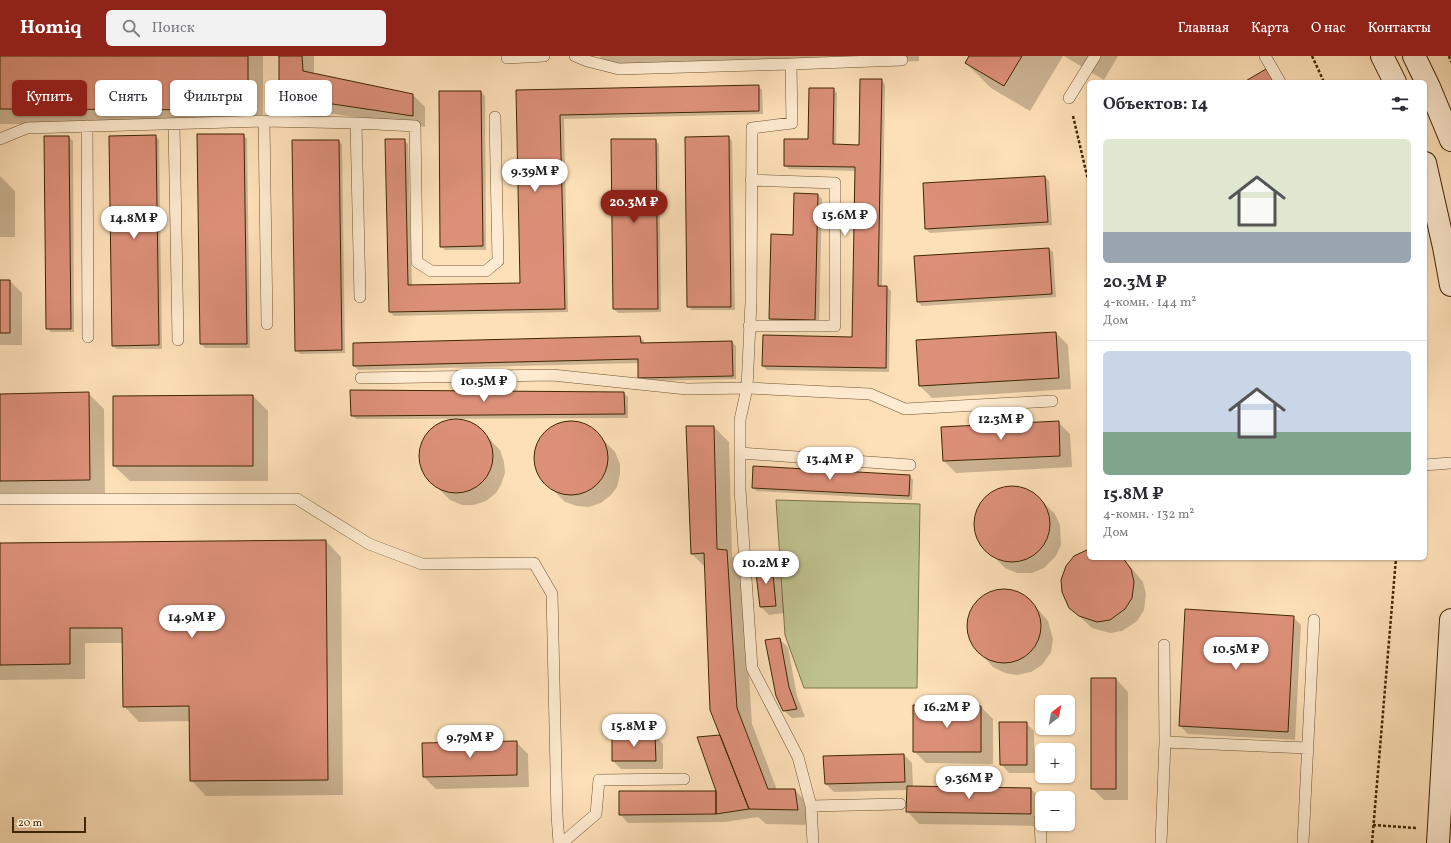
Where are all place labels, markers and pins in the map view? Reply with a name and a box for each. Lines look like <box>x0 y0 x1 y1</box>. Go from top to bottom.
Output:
pin: 9.39M ₽ <box>498 159 572 193</box>
pin: 20.3M ₽ <box>597 190 671 224</box>
pin: 15.6M ₽ <box>808 203 882 237</box>
pin: 14.8M ₽ <box>97 206 171 240</box>
pin: 10.5M ₽ <box>447 369 521 403</box>
pin: 12.3M ₽ <box>964 407 1038 441</box>
pin: 13.4M ₽ <box>793 447 867 481</box>
pin: 10.2M ₽ <box>729 551 803 585</box>
pin: 14.9M ₽ <box>155 605 229 639</box>
pin: 10.5M ₽ <box>1199 637 1273 671</box>
pin: 16.2M ₽ <box>910 695 984 729</box>
pin: 15.8M ₽ <box>597 714 671 748</box>
pin: 9.79M ₽ <box>433 725 507 759</box>
pin: 9.36M ₽ <box>932 766 1006 800</box>

